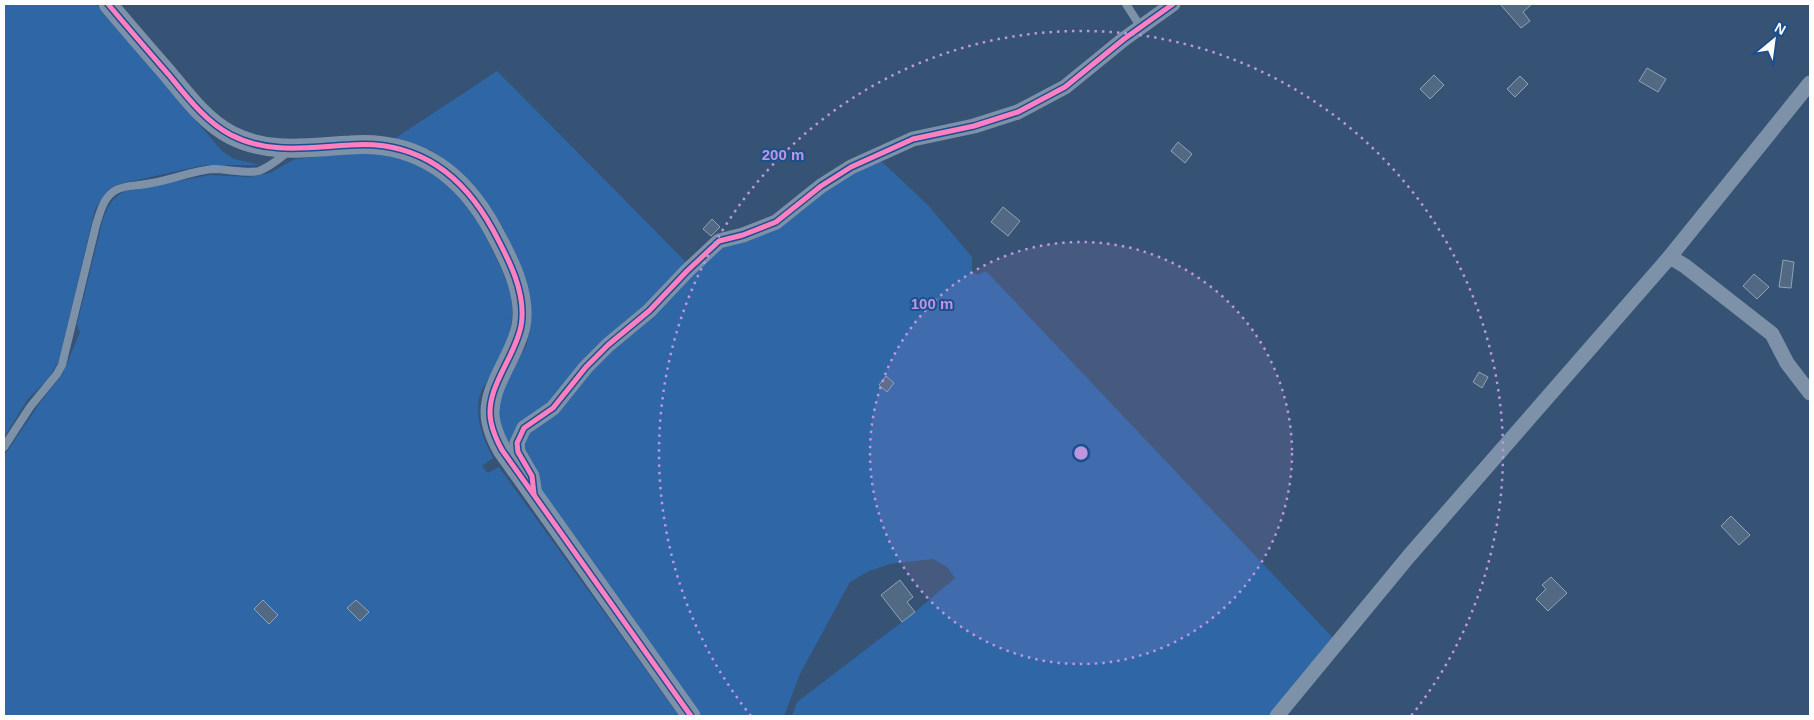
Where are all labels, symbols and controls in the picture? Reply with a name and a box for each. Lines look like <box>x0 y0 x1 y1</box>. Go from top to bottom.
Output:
north arrow <box>1749 15 1799 65</box>
text: N <box>1772 19 1789 38</box>
text: 200 m <box>762 146 804 163</box>
text: 100 m <box>911 295 953 312</box>
centre of rings <box>1072 444 1090 462</box>

